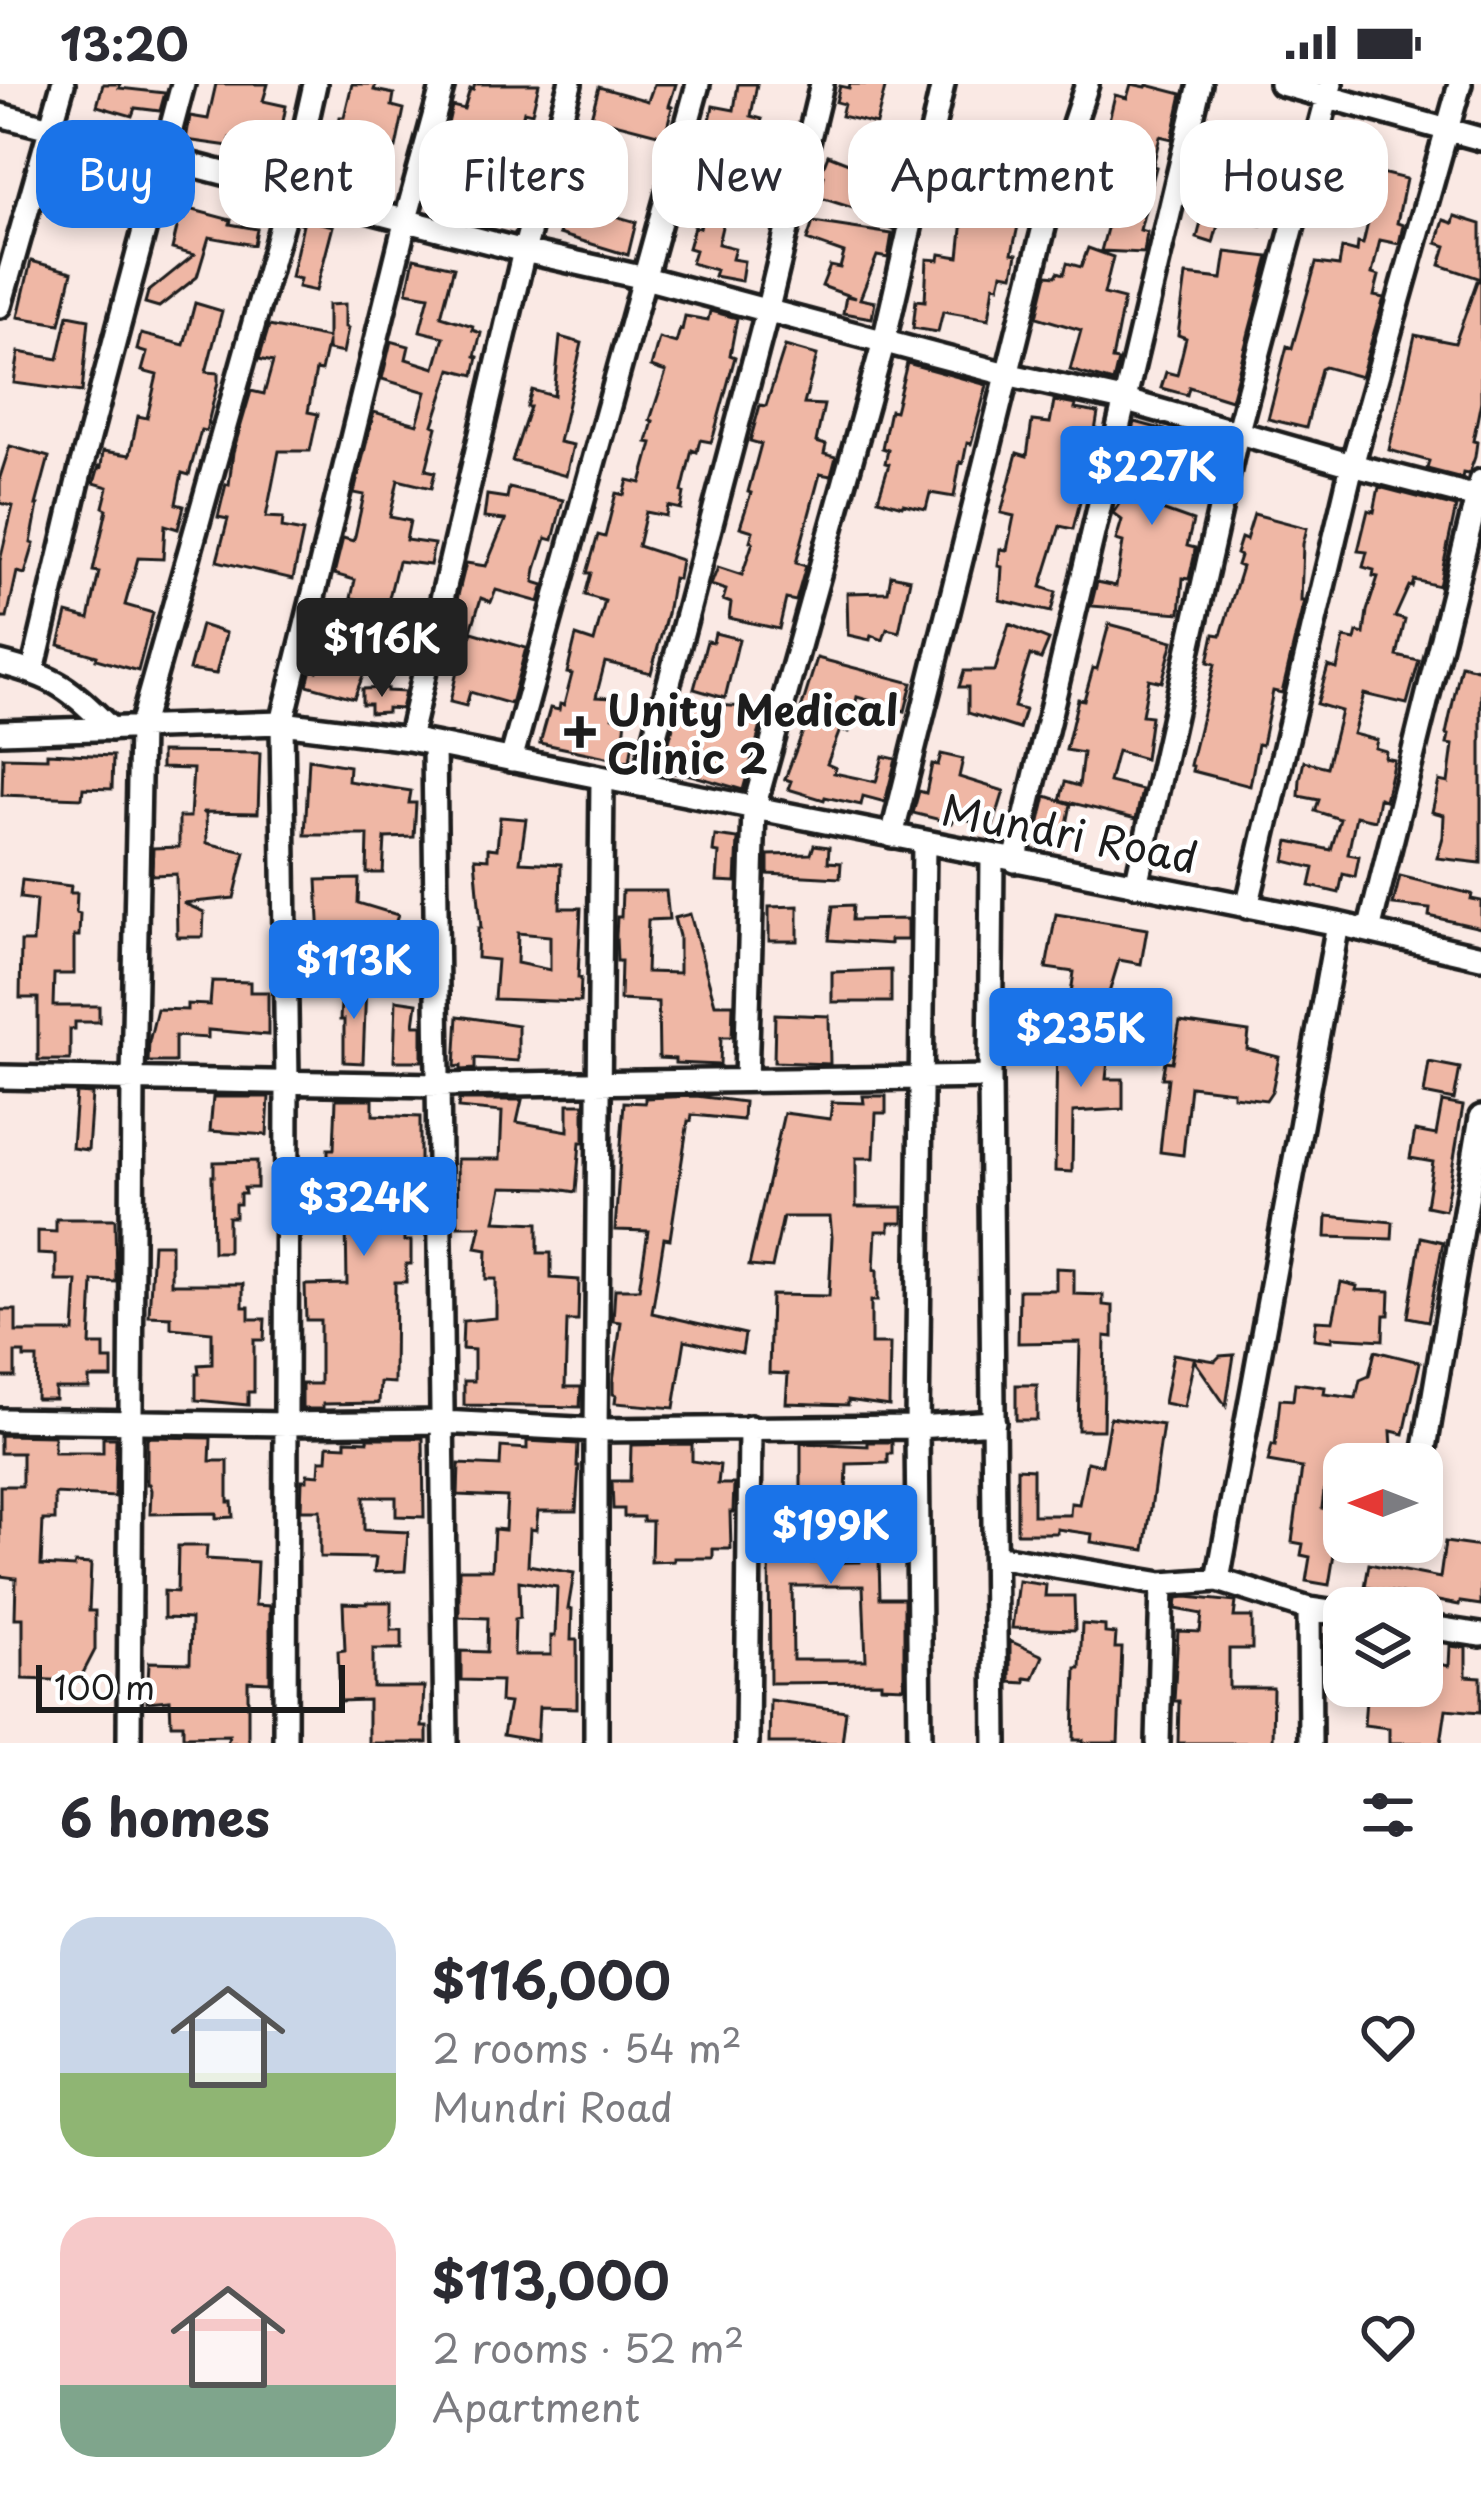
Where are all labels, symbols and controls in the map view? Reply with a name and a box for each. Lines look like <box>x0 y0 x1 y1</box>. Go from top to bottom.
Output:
text: 13:20 <box>60 8 189 76</box>
chip: Buy <box>36 120 195 228</box>
chip: Rent <box>219 120 395 228</box>
chip: Filters <box>419 120 628 228</box>
chip: New <box>652 120 824 228</box>
chip: Apartment <box>848 120 1156 228</box>
chip: House <box>1180 120 1388 228</box>
pin: $227K <box>1068 426 1236 528</box>
text: $227K <box>1087 435 1217 494</box>
pin: $116K <box>298 598 466 700</box>
text: $116K <box>324 607 440 666</box>
place label: Unity Medical Clinic 2 <box>607 677 898 788</box>
marker: Unity Medical Clinic 2 <box>564 716 596 748</box>
street label: Mundri Road <box>937 776 1203 888</box>
pin: $113K <box>270 920 438 1022</box>
text: $113K <box>296 929 412 988</box>
pin: $235K <box>997 988 1165 1090</box>
text: $235K <box>1016 997 1146 1056</box>
pin: $324K <box>280 1157 448 1259</box>
text: $324K <box>298 1166 430 1225</box>
north arrow <box>1323 1443 1443 1563</box>
map controls <box>1323 1443 1443 1707</box>
pin: $199K <box>747 1485 915 1587</box>
text: $199K <box>772 1494 890 1553</box>
button: layers <box>1323 1587 1443 1707</box>
scale bar <box>36 1659 345 1712</box>
text: 100 m <box>54 1661 155 1711</box>
text: 6 homes <box>60 1777 270 1854</box>
icon: filters <box>1355 1782 1421 1848</box>
text: $116,000 <box>432 1940 671 2017</box>
icon: home <box>156 1965 300 2109</box>
icon: heart <box>1355 2004 1421 2070</box>
text: 2 rooms · 54 m² <box>432 2017 742 2076</box>
text: Mundri Road <box>432 2076 673 2135</box>
text: $113,000 <box>432 2240 670 2317</box>
icon: home <box>156 2265 300 2409</box>
icon: heart <box>1355 2304 1421 2370</box>
text: 2 rooms · 52 m² <box>432 2317 744 2376</box>
text: Apartment <box>432 2376 640 2435</box>

